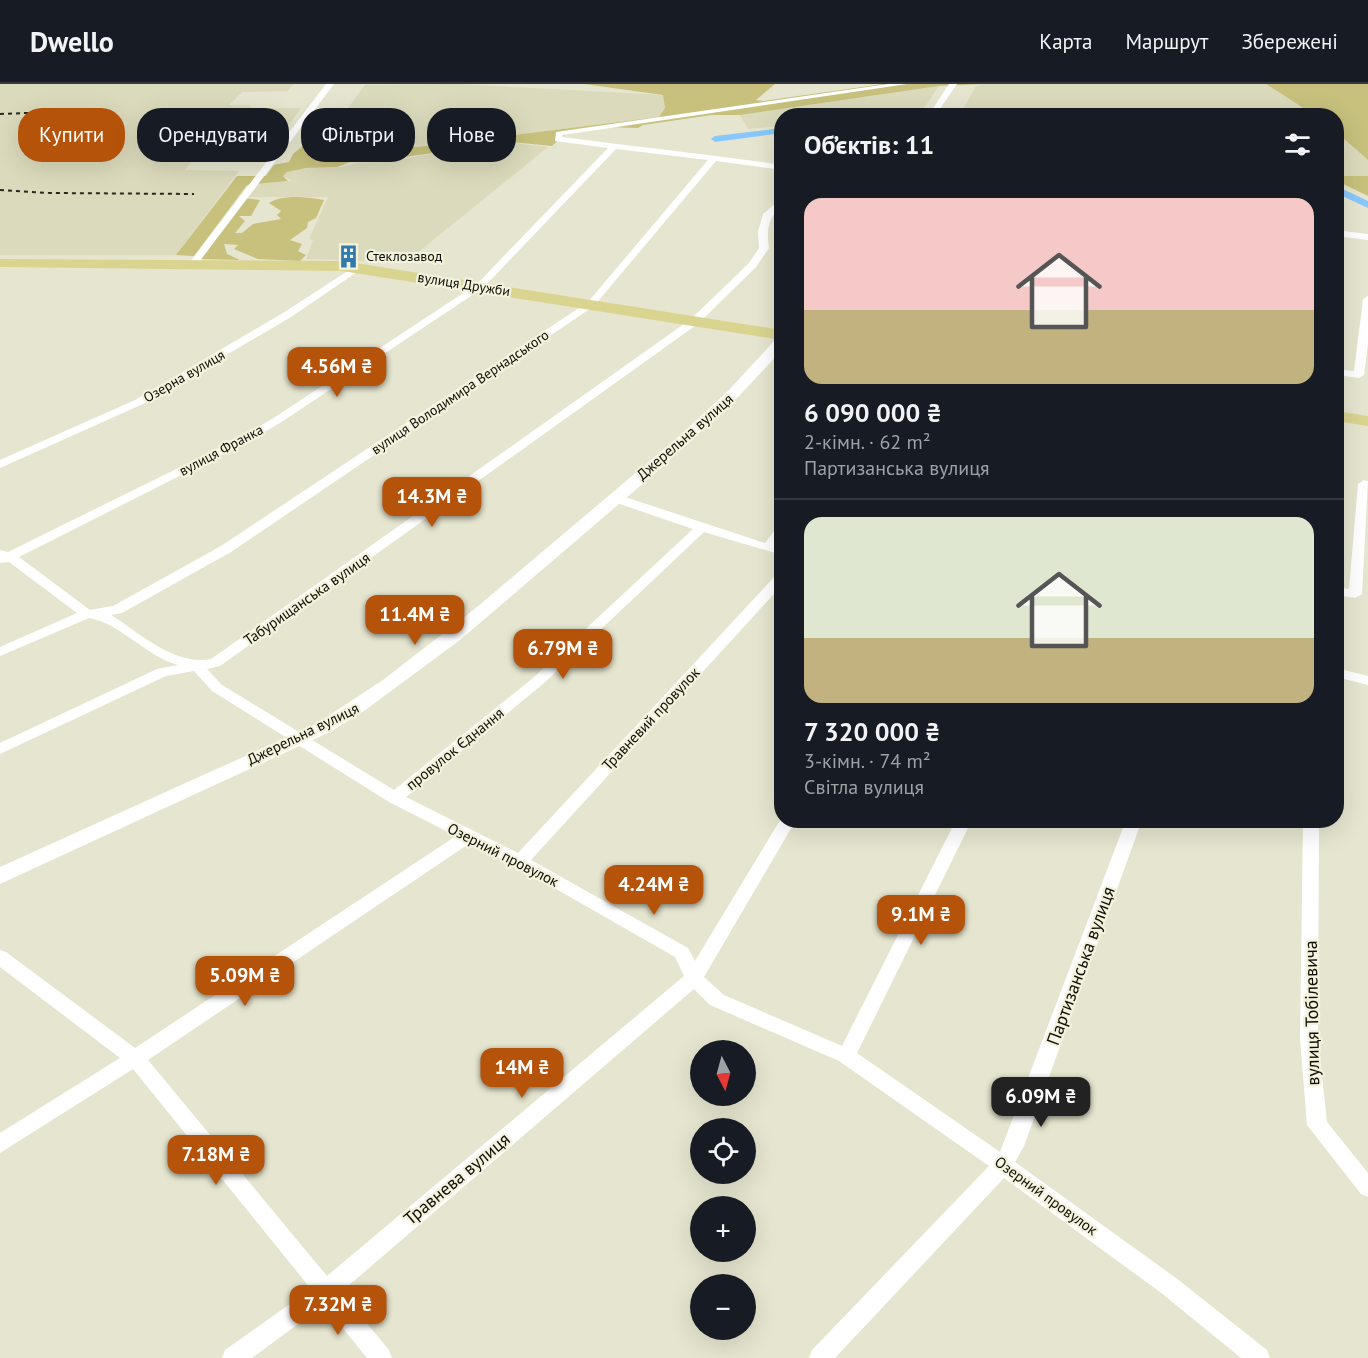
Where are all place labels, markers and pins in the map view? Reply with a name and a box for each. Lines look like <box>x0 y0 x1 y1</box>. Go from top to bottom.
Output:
building icon: Стеклозавод <box>335 243 361 269</box>
place label: Стеклозавод <box>366 247 443 265</box>
pin: 4.56M ₴ <box>282 347 392 398</box>
pin: 14.3M ₴ <box>377 477 487 528</box>
pin: 11.4M ₴ <box>360 595 470 646</box>
pin: 6.79M ₴ <box>508 629 618 680</box>
pin: 4.24M ₴ <box>599 865 709 916</box>
pin: 9.1M ₴ <box>872 895 970 946</box>
pin: 5.09M ₴ <box>190 956 300 1007</box>
pin: 14M ₴ <box>480 1048 564 1099</box>
pin: 6.09M ₴ <box>986 1077 1096 1128</box>
pin: 7.18M ₴ <box>161 1135 271 1186</box>
pin: 7.32M ₴ <box>283 1285 393 1336</box>

